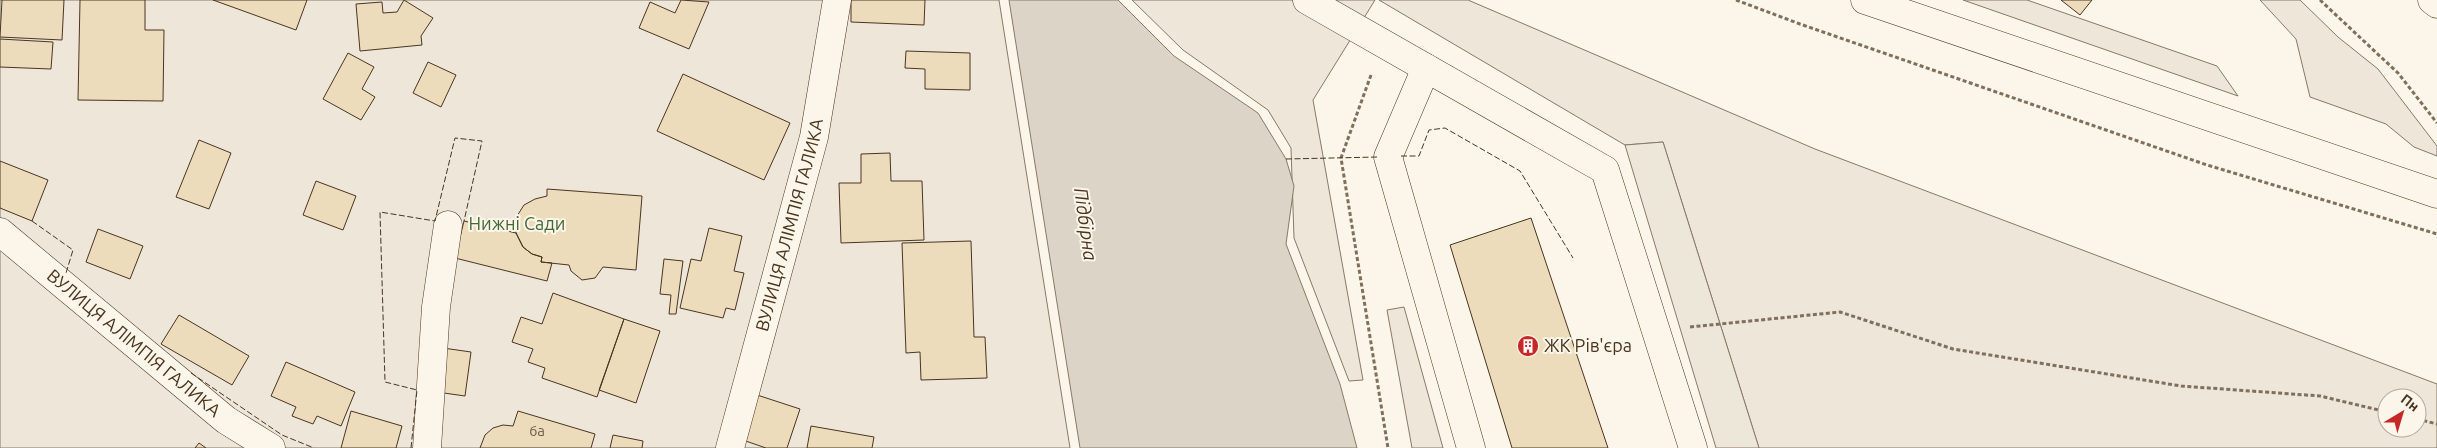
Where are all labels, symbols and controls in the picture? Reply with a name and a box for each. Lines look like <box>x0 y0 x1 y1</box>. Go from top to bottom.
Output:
street label: ВУЛИЦЯ АЛІМПІЯ ГАЛИКА <box>751 116 826 333</box>
water label: Підбірна <box>1070 186 1102 262</box>
park label: Нижні Сади <box>468 213 566 233</box>
street label: ВУЛИЦЯ АЛІМПІЯ ГАЛИКА <box>44 265 225 421</box>
building icon: ЖК Рів'єра <box>1516 334 1540 358</box>
place label: ЖК Рів'єра <box>1544 335 1632 355</box>
north arrow <box>2377 388 2427 438</box>
text: Пн <box>2398 391 2422 415</box>
house number: 6а <box>529 422 545 439</box>

